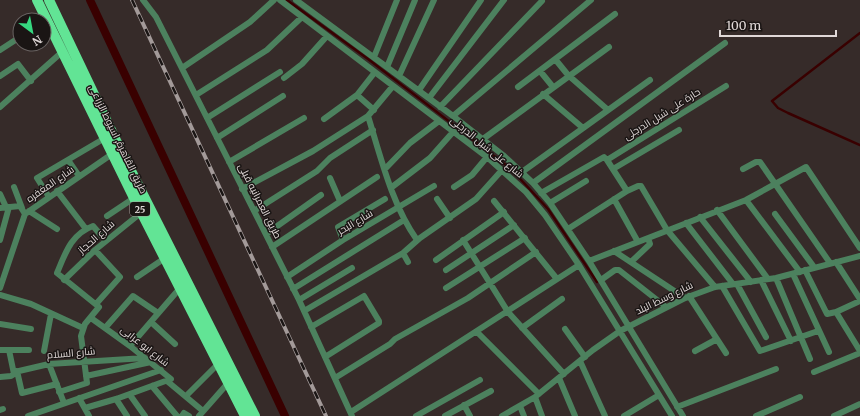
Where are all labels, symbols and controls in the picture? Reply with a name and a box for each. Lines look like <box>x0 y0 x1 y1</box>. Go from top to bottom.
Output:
north arrow <box>12 12 52 52</box>
scale bar <box>720 12 836 38</box>
text: 100 m <box>726 18 761 33</box>
text: N <box>30 32 45 49</box>
street label: طريق القاهرة, اسيوط الزراعى <box>86 82 150 196</box>
street label: حارة على شبل الدرجلى <box>621 85 703 143</box>
street label: شارع على شبل الدرجلى <box>448 113 526 181</box>
street label: طريق العمرانيه قبلى <box>235 161 285 241</box>
street label: شارع المغفره <box>24 163 76 205</box>
road number: 25 <box>130 202 150 216</box>
street label: شارع البحر <box>334 206 375 238</box>
street label: شارع الحجاز <box>74 217 117 257</box>
street label: شارع وسط البلد <box>633 278 695 318</box>
street label: شارع ابو عرابى <box>118 323 172 369</box>
street label: شارع السلام <box>46 344 96 363</box>

